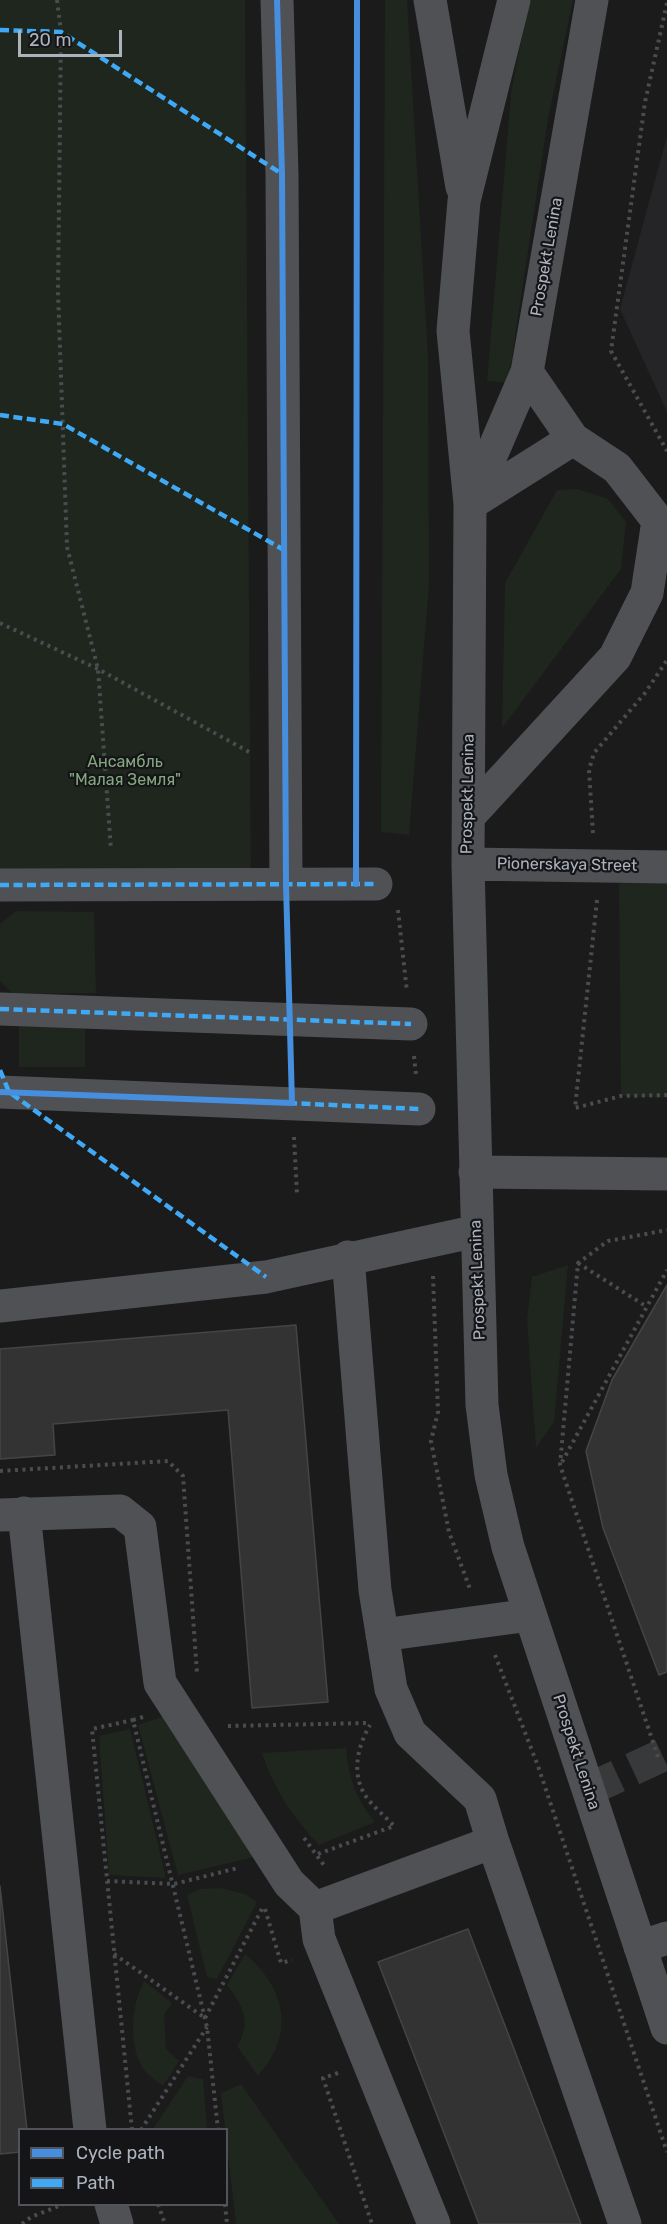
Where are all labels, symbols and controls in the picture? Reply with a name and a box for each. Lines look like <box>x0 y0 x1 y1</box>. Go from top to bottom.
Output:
scale bar <box>21 18 124 56</box>
text: 20 m <box>29 29 71 51</box>
street label: Prospekt Lenina <box>527 196 567 318</box>
street label: Prospekt Lenina <box>457 734 479 854</box>
park label: Ансамбль "Малая Земля" <box>69 752 181 790</box>
street label: Pionerskaya Street <box>497 854 637 876</box>
street label: Prospekt Lenina <box>466 1220 490 1340</box>
street label: Prospekt Lenina <box>548 1692 604 1812</box>
legend <box>18 2128 228 2206</box>
text: Cycle path <box>76 2142 165 2164</box>
text: Path <box>76 2172 115 2194</box>

